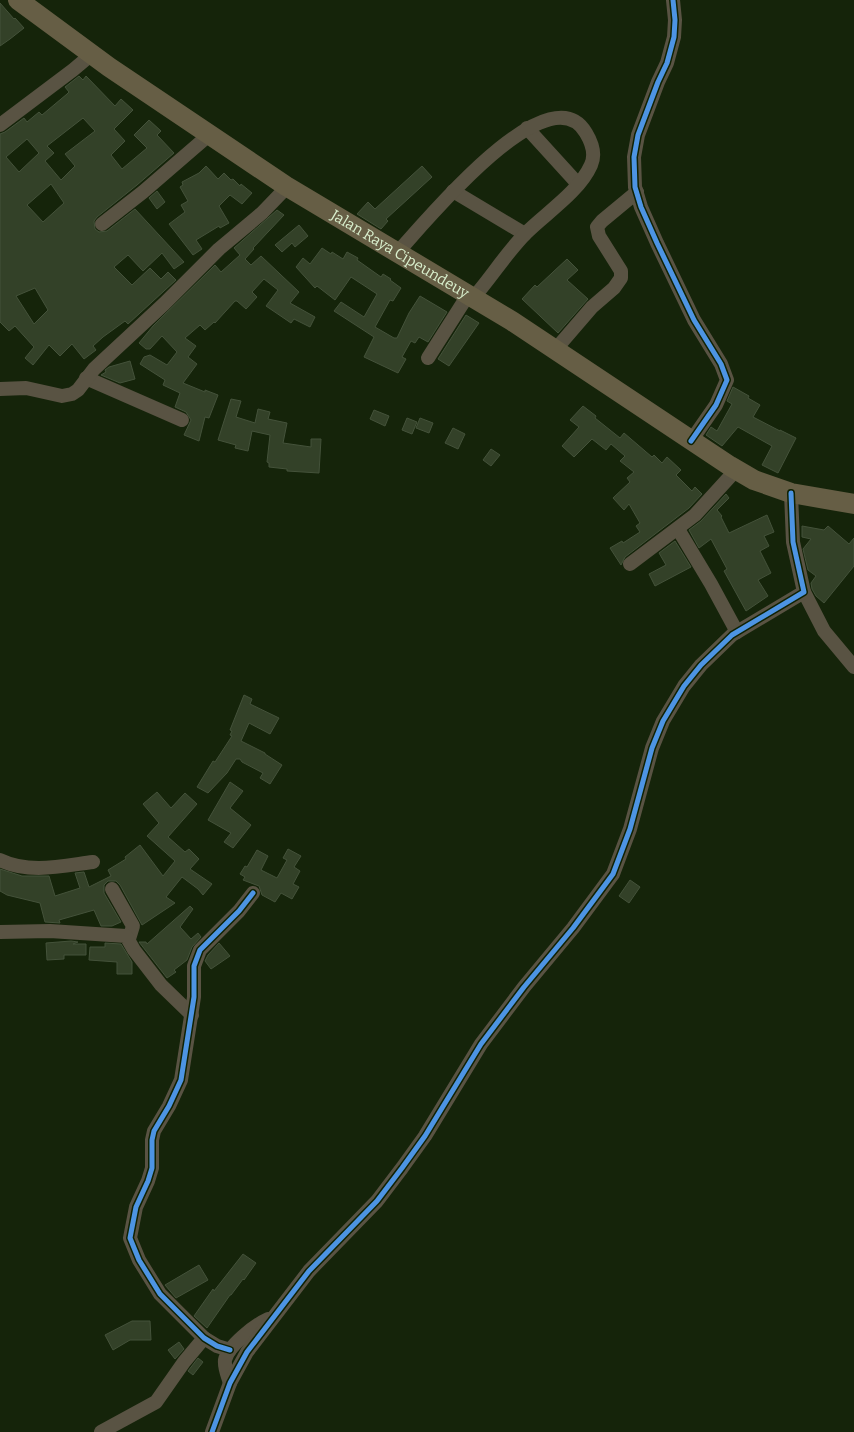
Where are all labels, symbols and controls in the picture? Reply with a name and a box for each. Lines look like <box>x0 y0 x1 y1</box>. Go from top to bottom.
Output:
street label: Jalan Raya Cipeundeuy <box>327 205 472 302</box>

